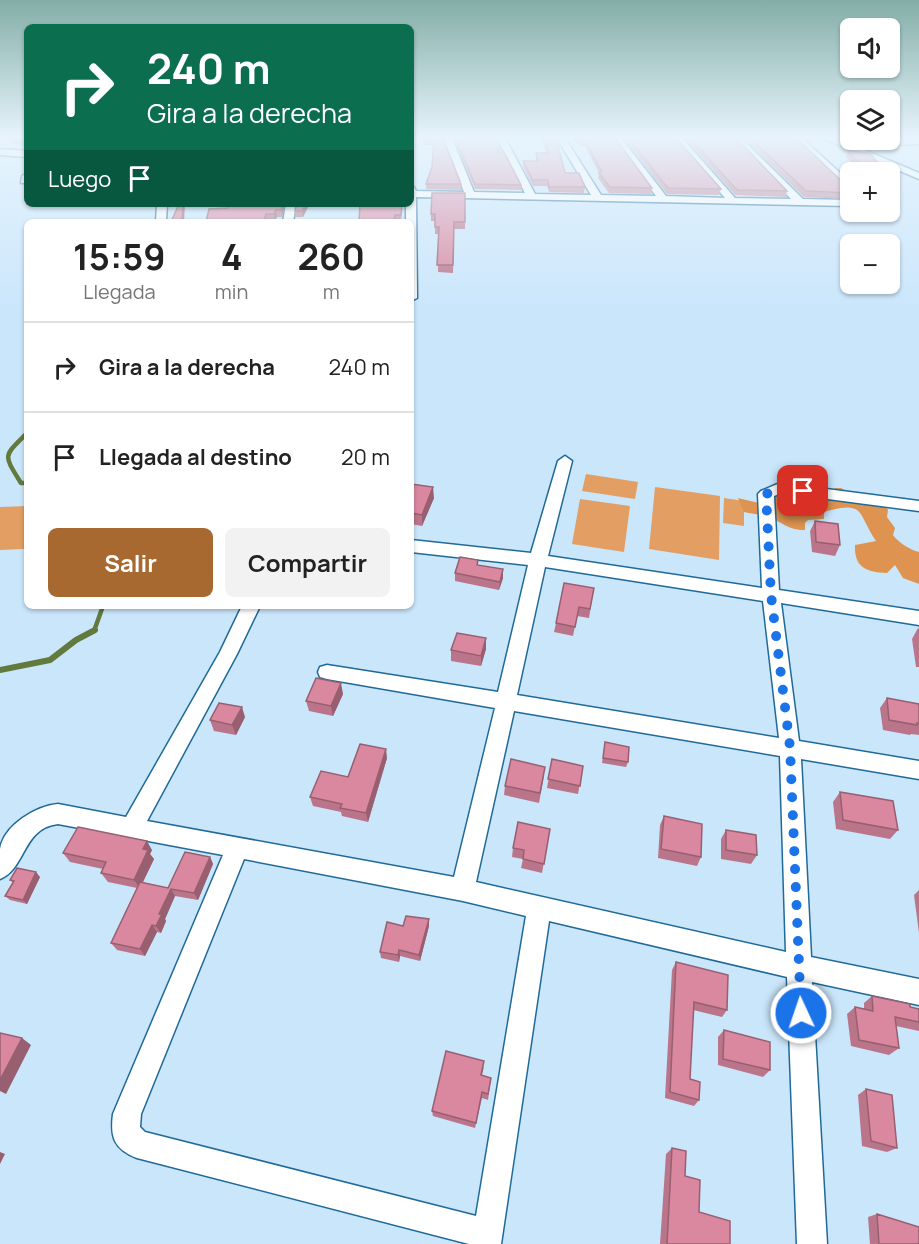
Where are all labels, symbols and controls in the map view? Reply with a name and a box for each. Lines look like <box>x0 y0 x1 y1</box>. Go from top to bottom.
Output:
map controls <box>840 18 900 294</box>
button: sound <box>840 18 900 78</box>
text: 240 m <box>147 39 271 97</box>
icon: right <box>48 48 126 126</box>
button: layers <box>840 90 900 150</box>
text: Gira a la derecha <box>147 94 352 131</box>
icon: arrive <box>123 162 156 195</box>
button: + <box>840 162 900 222</box>
text: Luego <box>48 164 111 194</box>
text: 15:59 <box>73 232 166 281</box>
text: 4 <box>221 232 243 281</box>
text: 260 <box>297 232 365 281</box>
button: − <box>840 234 900 294</box>
text: Llegada <box>83 278 156 305</box>
text: min <box>215 278 248 305</box>
text: m <box>323 278 340 305</box>
icon: right <box>48 351 81 384</box>
text: Gira a la derecha <box>99 352 275 382</box>
text: 240 m <box>328 352 390 382</box>
icon: arrive <box>48 441 81 474</box>
text: Llegada al destino <box>99 442 292 472</box>
text: 20 m <box>341 442 390 472</box>
pin <box>777 465 828 516</box>
icon: arrive <box>786 474 819 507</box>
button: Salir <box>48 528 213 597</box>
button: Compartir <box>225 528 390 597</box>
position arrow <box>769 981 833 1045</box>

